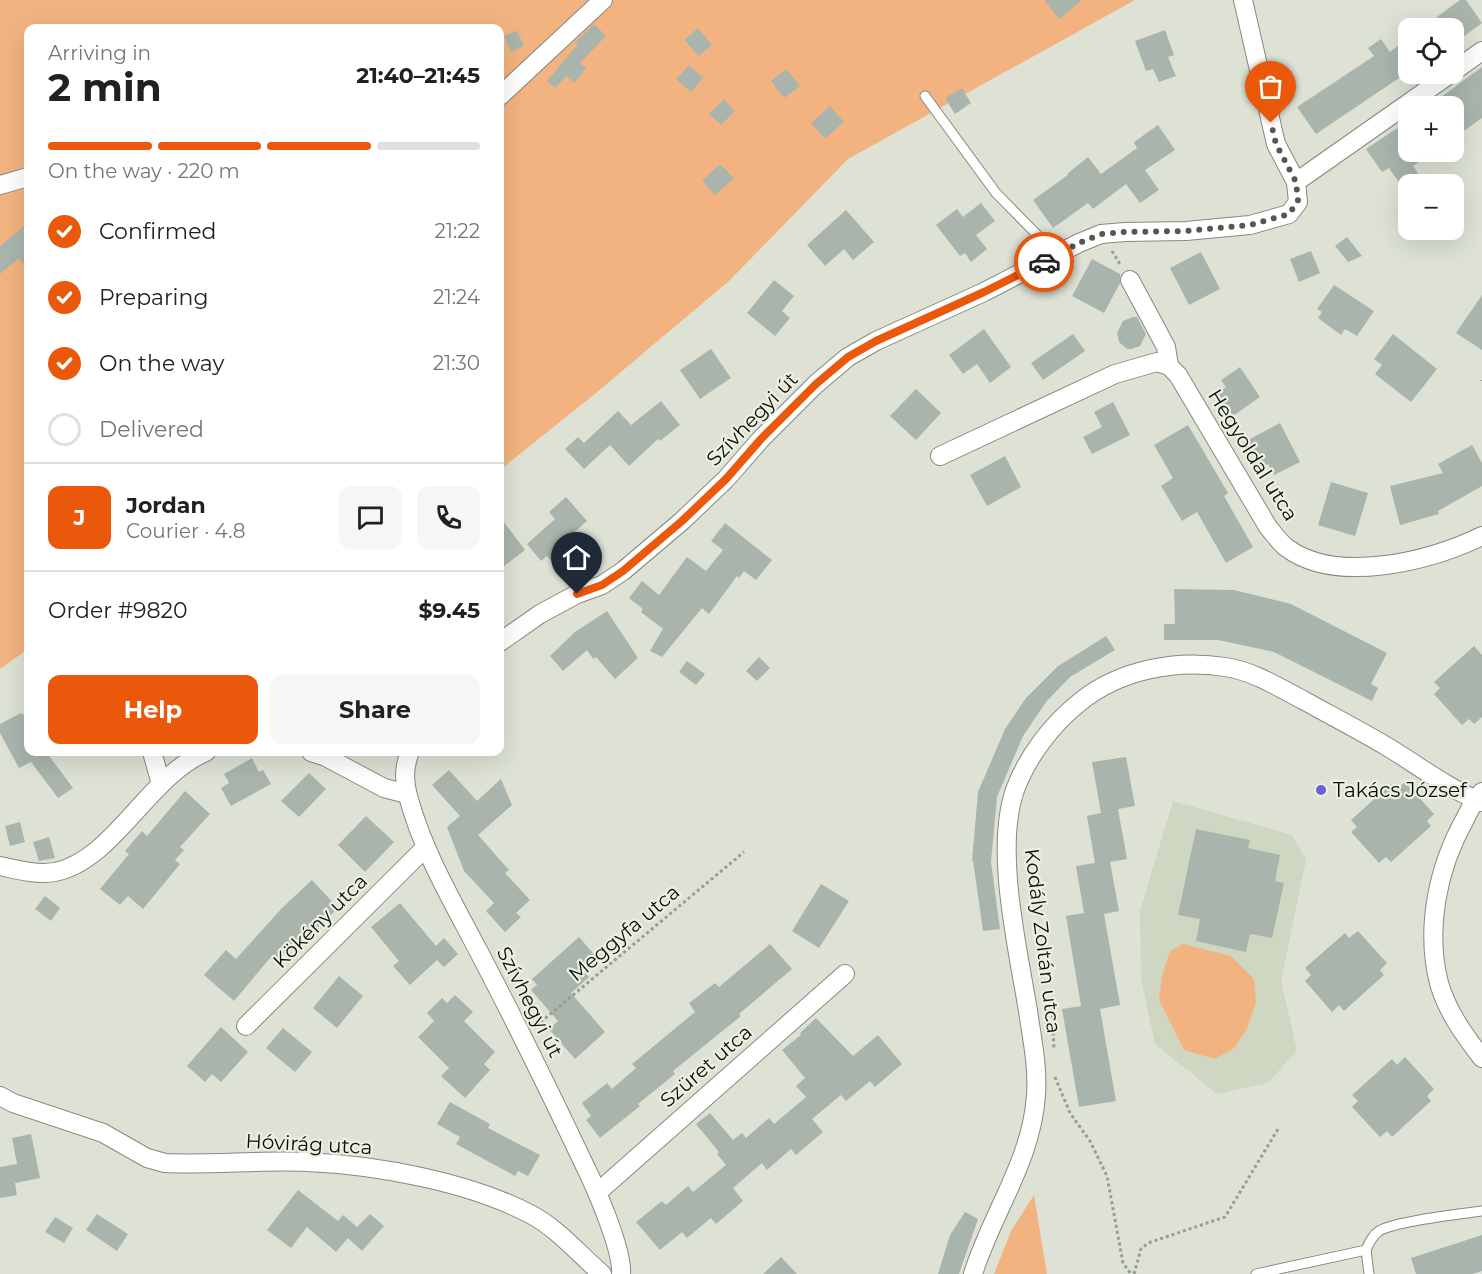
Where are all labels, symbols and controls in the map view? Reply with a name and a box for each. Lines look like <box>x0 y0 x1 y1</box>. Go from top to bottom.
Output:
map controls <box>1398 18 1464 240</box>
button: locate <box>1398 18 1464 84</box>
text: Arriving in <box>48 41 151 65</box>
pin <box>1245 61 1296 123</box>
text: 21:40–21:45 <box>356 62 480 89</box>
text: 2 min <box>48 63 162 111</box>
icon: bag <box>1254 70 1287 103</box>
button: + <box>1398 96 1464 162</box>
text: On the way · 220 m <box>48 159 240 183</box>
button: − <box>1398 174 1464 240</box>
icon: check <box>48 215 81 248</box>
text: Confirmed <box>99 218 216 245</box>
text: 21:22 <box>434 219 480 243</box>
courier <box>1014 232 1074 292</box>
icon: car <box>1028 246 1061 279</box>
icon: check <box>48 281 81 314</box>
text: Preparing <box>99 284 208 311</box>
text: 21:24 <box>433 285 480 309</box>
icon: check <box>48 347 81 380</box>
text: On the way <box>99 350 224 377</box>
text: 21:30 <box>433 351 480 375</box>
street label: Szívhegyi út <box>701 367 803 471</box>
street label: Hegyoldal utca <box>1203 385 1303 525</box>
text: Delivered <box>99 416 204 443</box>
button: chat <box>339 486 402 549</box>
button: phone <box>417 486 480 549</box>
text: Jordan <box>126 492 206 519</box>
text: J <box>74 504 85 531</box>
text: Courier · 4.8 <box>126 519 245 543</box>
pin <box>551 532 602 594</box>
icon: home <box>560 541 593 574</box>
text: Order #9820 <box>48 597 188 624</box>
text: $9.45 <box>418 597 480 624</box>
button: Help <box>48 675 258 744</box>
button: Share <box>270 675 480 744</box>
place label: Takács József <box>1333 778 1468 802</box>
marker: Takács József <box>1314 783 1328 797</box>
street label: Kodály Zoltán utca <box>1020 847 1066 1035</box>
street label: Kökény utca <box>268 869 372 973</box>
street label: Meggyfa utca <box>564 880 684 986</box>
street label: Szívhegyi út <box>492 943 568 1061</box>
street label: Szüret utca <box>655 1020 757 1112</box>
street label: Hóvirág utca <box>245 1129 373 1159</box>

